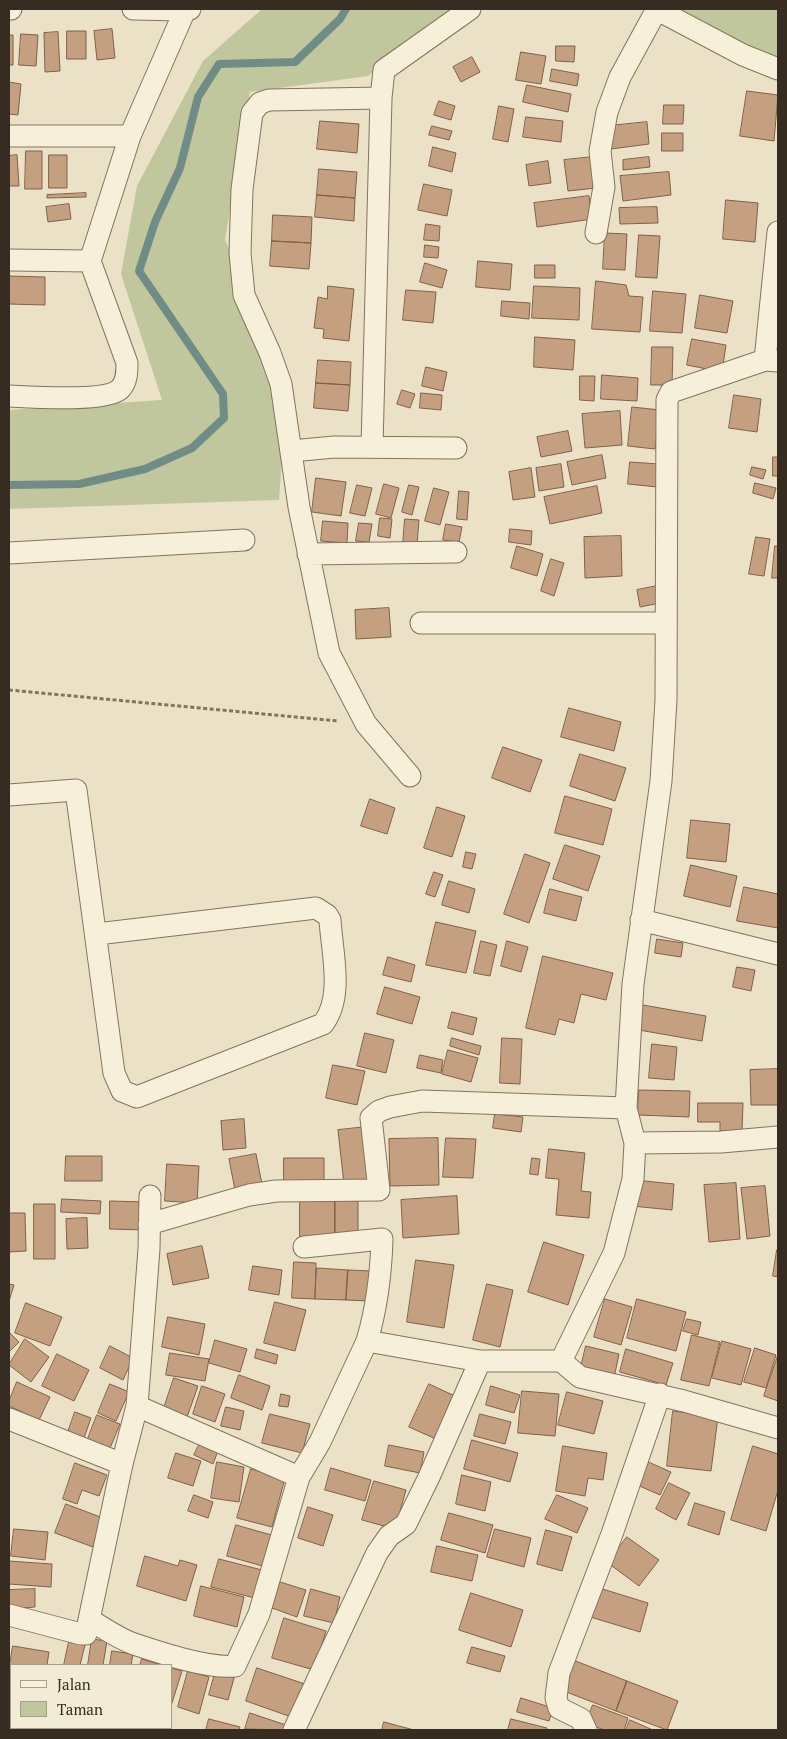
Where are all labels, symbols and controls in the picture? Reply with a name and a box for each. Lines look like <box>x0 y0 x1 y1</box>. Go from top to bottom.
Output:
legend <box>10 1664 172 1729</box>
text: Jalan <box>57 1674 91 1694</box>
text: Taman <box>57 1699 103 1719</box>

